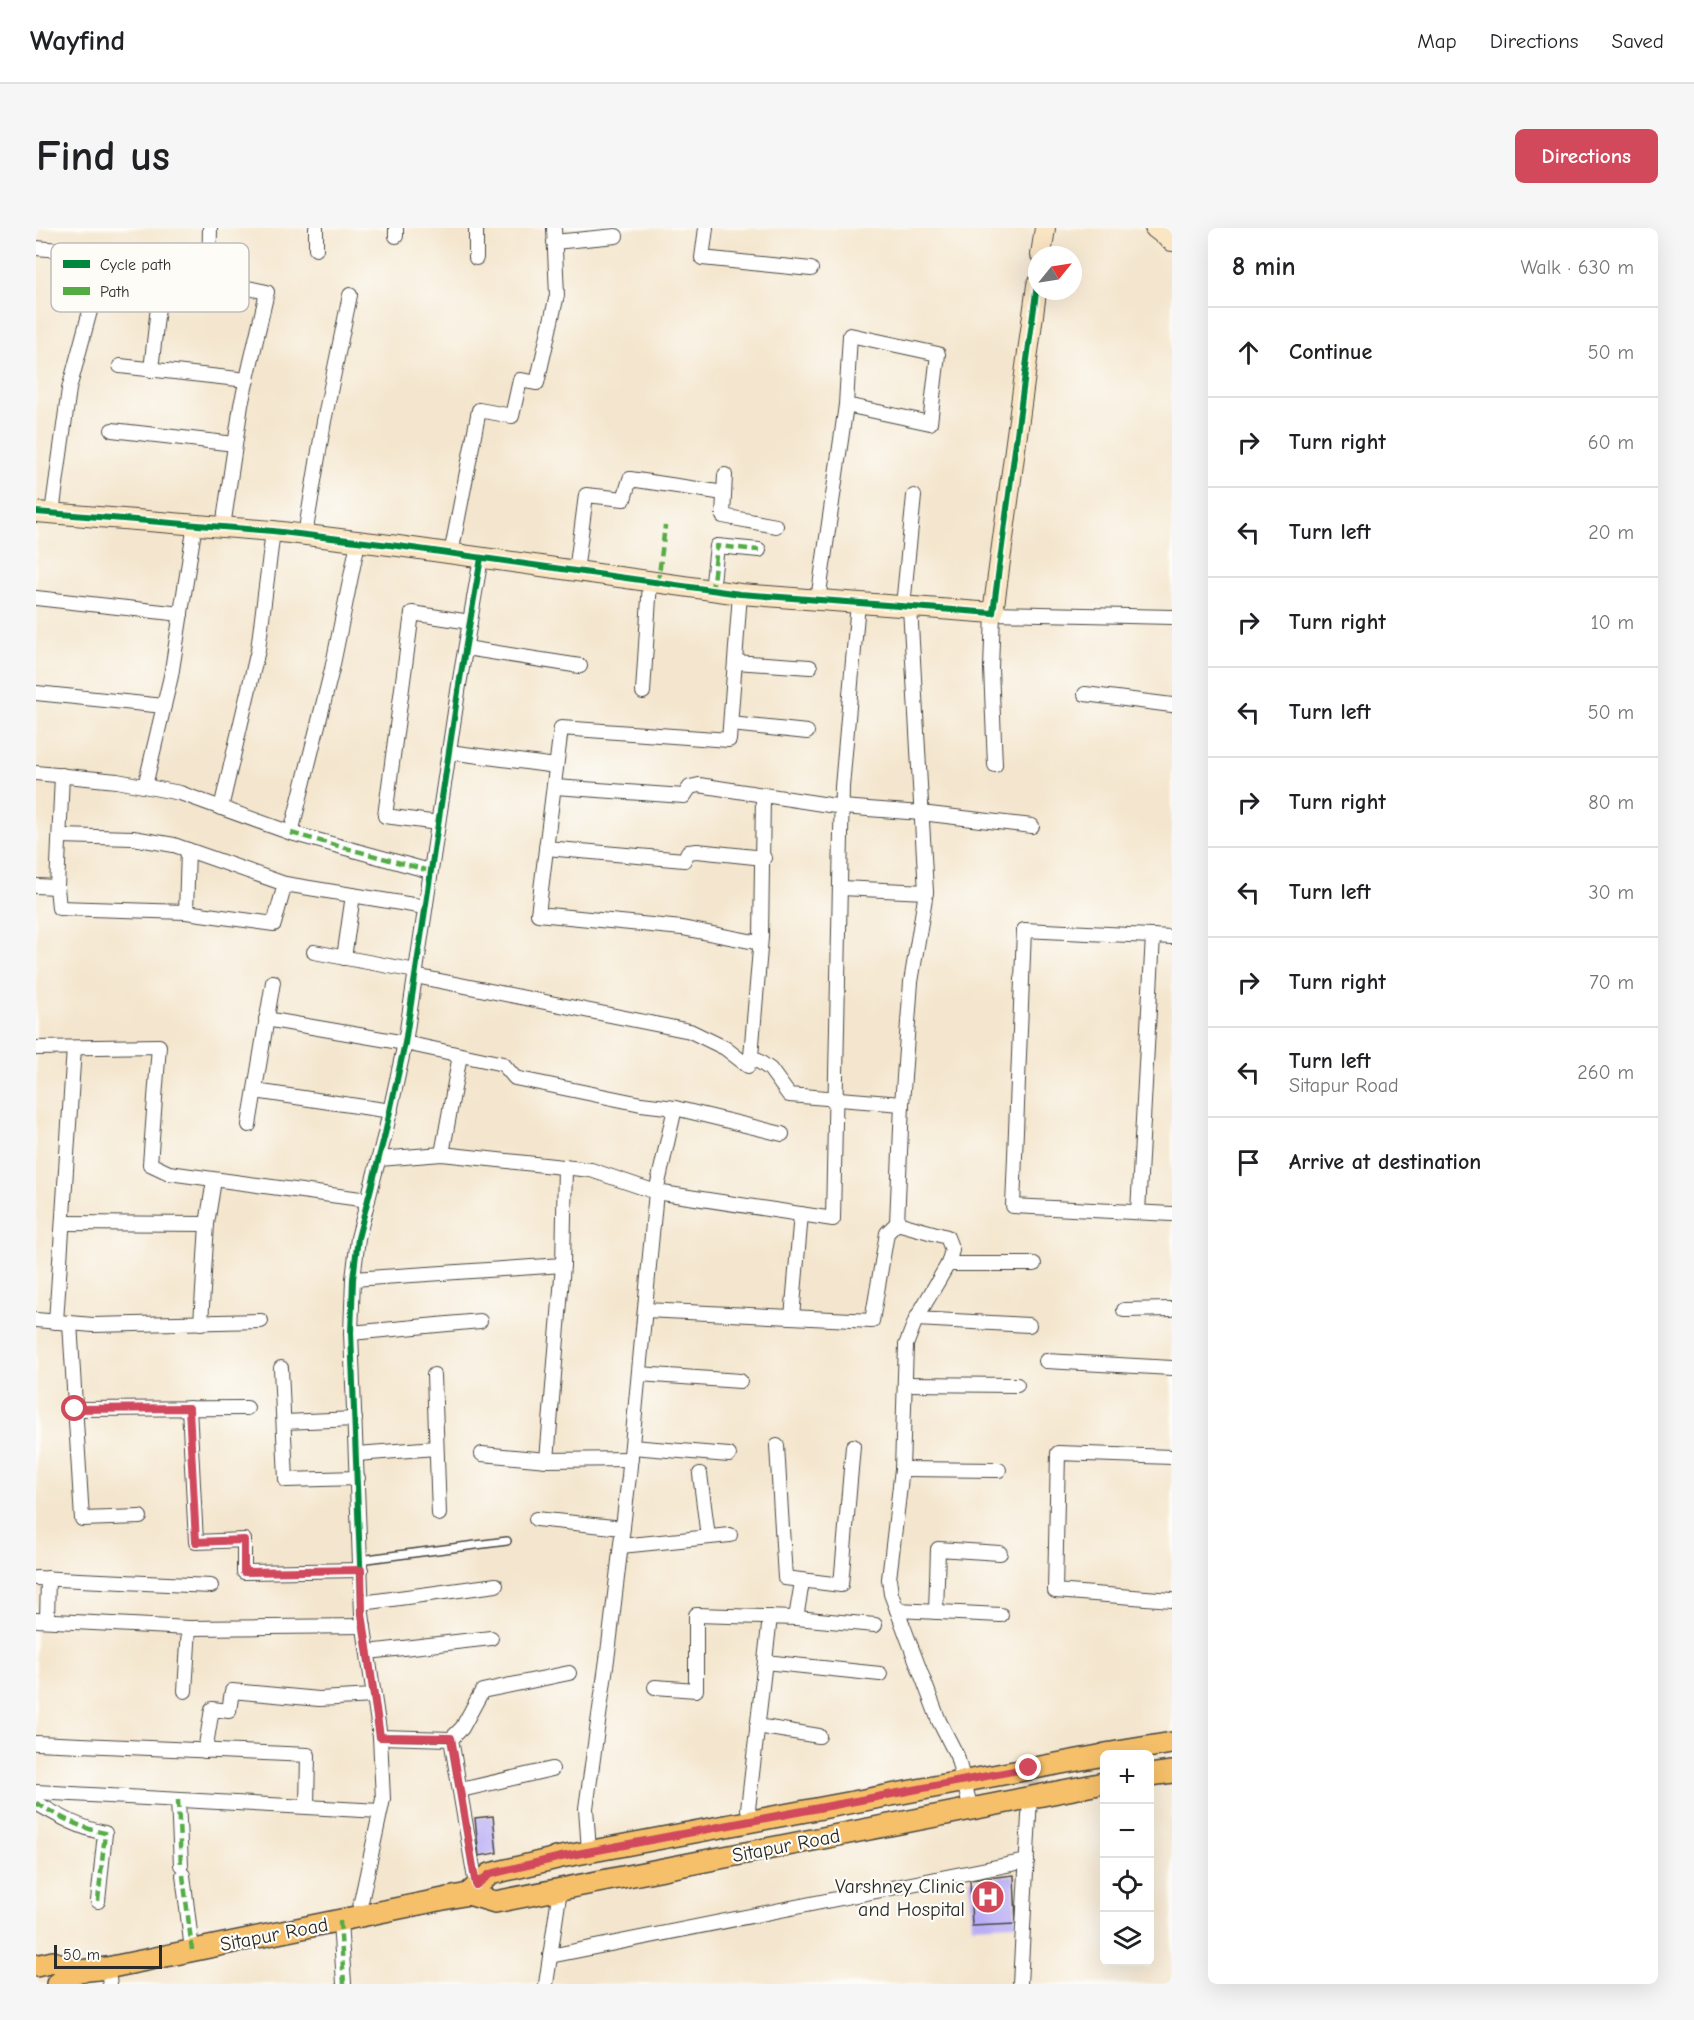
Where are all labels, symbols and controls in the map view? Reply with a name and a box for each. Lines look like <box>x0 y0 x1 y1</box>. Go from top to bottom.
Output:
text: Wayfind <box>30 25 125 57</box>
text: Map <box>1417 29 1457 53</box>
text: Directions <box>1490 29 1579 53</box>
text: Saved <box>1612 29 1664 53</box>
button: Directions <box>1515 129 1658 183</box>
text: Find us <box>36 132 170 181</box>
legend <box>51 243 249 312</box>
north arrow <box>1028 246 1082 300</box>
text: 8 min <box>1232 252 1296 282</box>
text: Cycle path <box>100 256 171 274</box>
text: Walk · 630 m <box>1520 256 1634 279</box>
text: Path <box>100 283 130 301</box>
icon: ahead <box>1232 336 1265 369</box>
text: Continue <box>1289 339 1372 365</box>
text: 50 m <box>1588 341 1634 364</box>
icon: right <box>1232 426 1265 459</box>
text: Turn right <box>1289 429 1386 455</box>
text: 60 m <box>1588 431 1634 454</box>
icon: left <box>1232 516 1265 549</box>
text: Turn left <box>1289 519 1371 545</box>
text: 20 m <box>1588 521 1634 544</box>
icon: right <box>1232 606 1265 639</box>
text: Turn right <box>1289 609 1386 635</box>
text: 10 m <box>1591 611 1634 634</box>
icon: left <box>1232 696 1265 729</box>
text: Turn left <box>1289 699 1371 725</box>
text: 50 m <box>1588 701 1634 724</box>
icon: right <box>1232 786 1265 819</box>
text: Turn right <box>1289 789 1386 815</box>
text: 80 m <box>1588 791 1634 814</box>
icon: left <box>1232 876 1265 909</box>
text: Turn left <box>1289 879 1371 905</box>
text: 30 m <box>1588 881 1634 904</box>
icon: right <box>1232 966 1265 999</box>
text: Turn right <box>1289 969 1386 995</box>
text: 70 m <box>1589 971 1634 994</box>
text: Turn left <box>1289 1048 1371 1074</box>
icon: left <box>1232 1056 1265 1089</box>
text: 260 m <box>1577 1061 1634 1084</box>
text: Sitapur Road <box>1289 1074 1399 1097</box>
icon: arrive <box>1232 1146 1265 1179</box>
text: Arrive at destination <box>1289 1149 1481 1175</box>
route start <box>61 1395 87 1421</box>
map controls <box>1100 1750 1154 1966</box>
button: + <box>1100 1750 1154 1804</box>
route end <box>1015 1754 1041 1780</box>
button: − <box>1100 1804 1154 1858</box>
street label: Sitapur Road <box>730 1824 842 1867</box>
button: locate <box>1100 1858 1154 1912</box>
place label: Varshney Clinic and Hospital <box>835 1875 965 1921</box>
hospital icon: Varshney Clinic and Hospital <box>970 1879 1006 1915</box>
button: layers <box>1100 1912 1154 1966</box>
street label: Sitapur Road <box>218 1913 330 1956</box>
scale bar <box>54 1942 162 1970</box>
text: 50 m <box>63 1946 100 1964</box>

